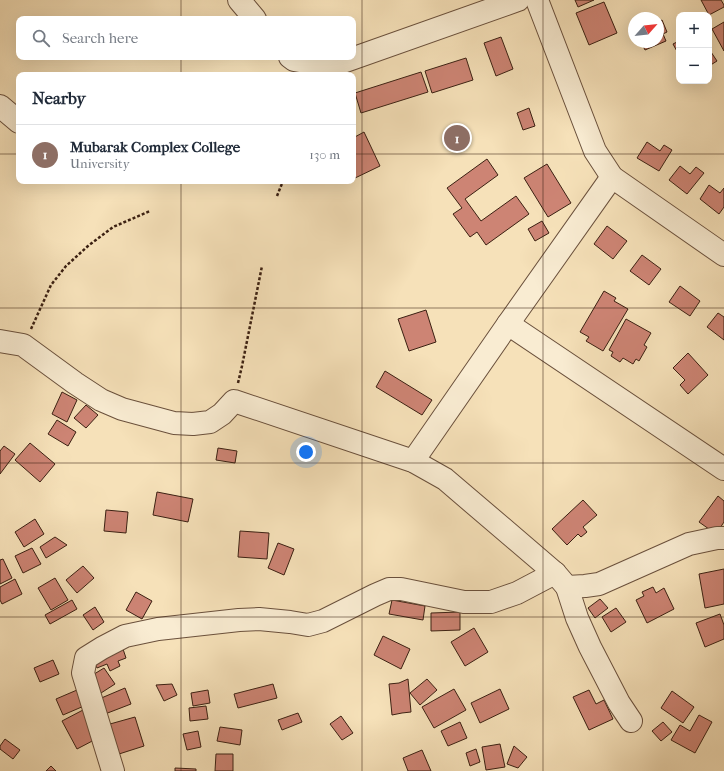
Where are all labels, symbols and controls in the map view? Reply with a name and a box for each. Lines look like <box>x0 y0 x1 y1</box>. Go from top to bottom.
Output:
north arrow <box>628 12 664 48</box>
map controls <box>676 12 712 84</box>
button: + <box>676 12 712 48</box>
search box <box>16 16 356 60</box>
icon: search <box>30 27 52 49</box>
text: Search here <box>62 29 138 47</box>
button: − <box>676 48 712 84</box>
text: Nearby <box>32 88 86 108</box>
pin: 1 <box>444 123 470 153</box>
text: Mubarak Complex College <box>70 138 240 156</box>
text: 1 <box>43 147 47 162</box>
text: 130 m <box>309 147 340 162</box>
text: University <box>70 156 130 171</box>
your location <box>296 442 316 462</box>

